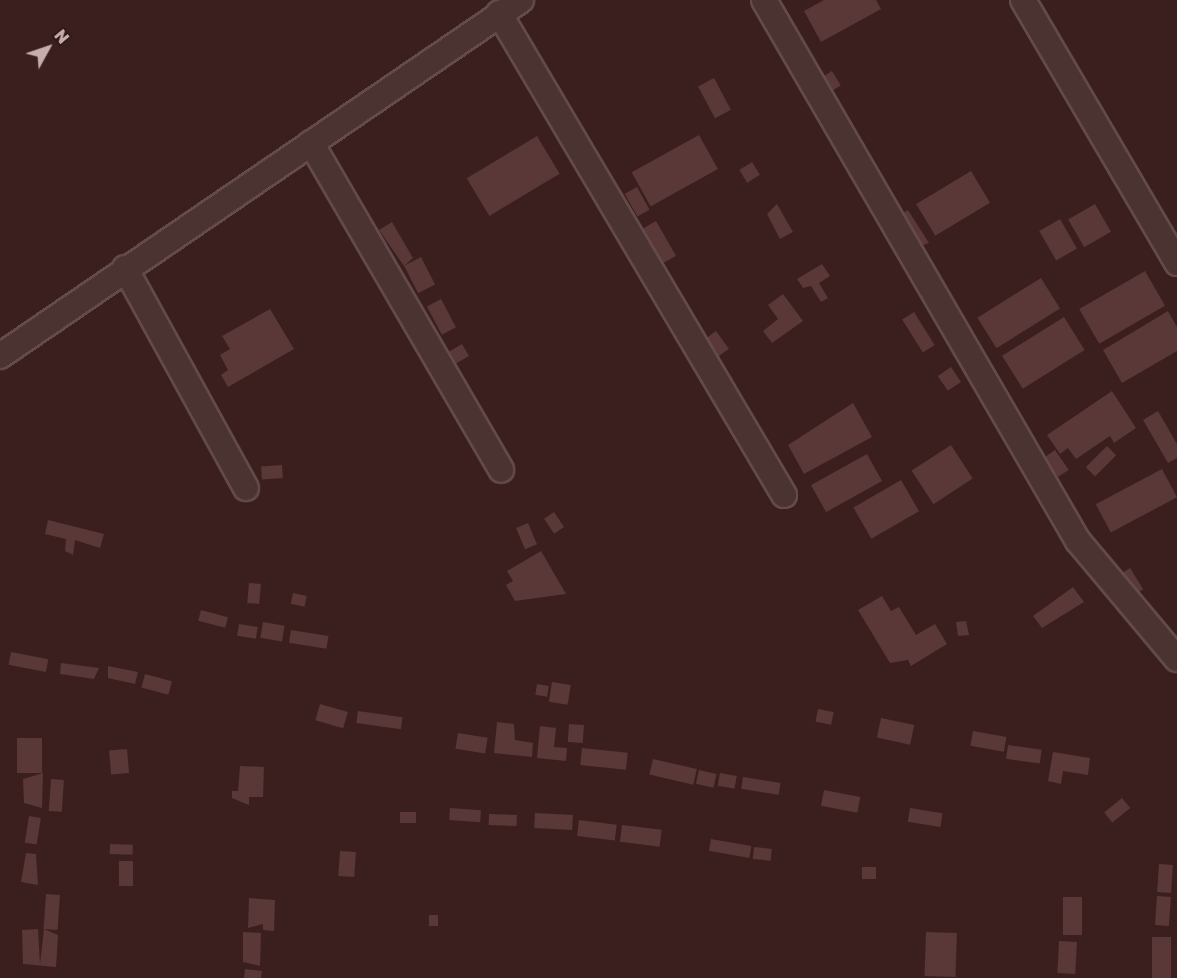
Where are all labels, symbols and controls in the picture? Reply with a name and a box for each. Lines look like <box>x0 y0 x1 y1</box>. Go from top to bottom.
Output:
north arrow <box>18 18 78 78</box>
text: N <box>50 25 73 48</box>

